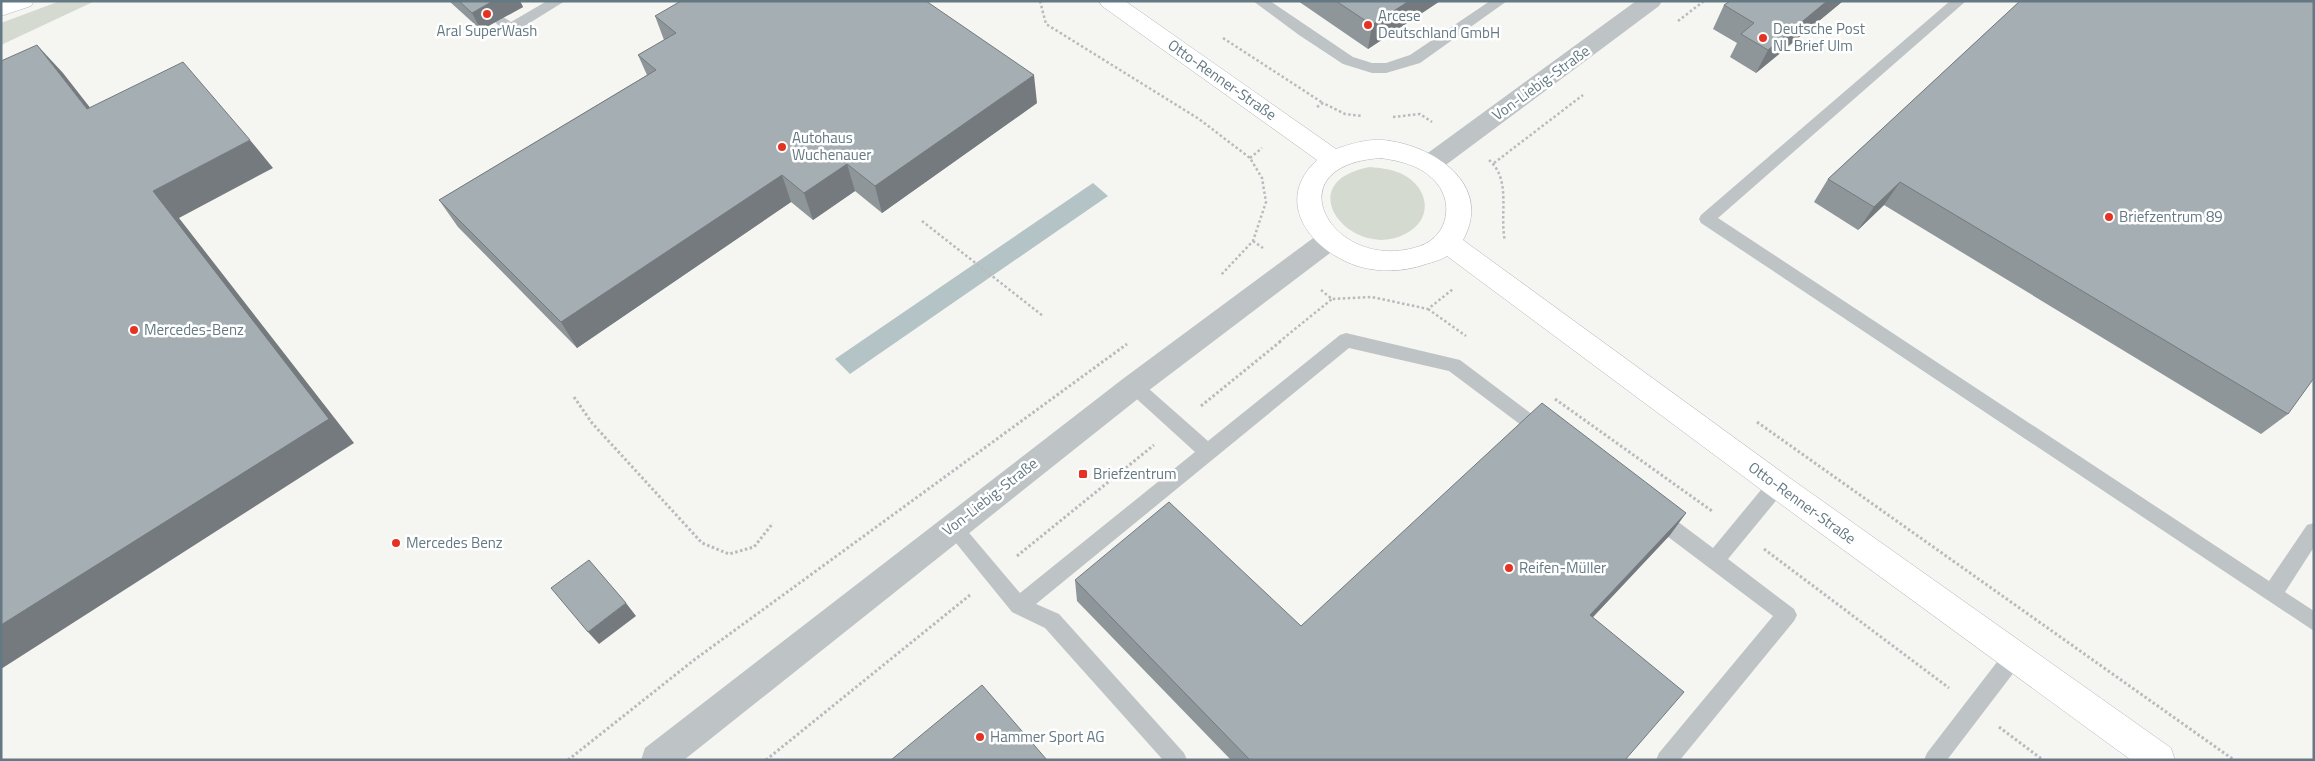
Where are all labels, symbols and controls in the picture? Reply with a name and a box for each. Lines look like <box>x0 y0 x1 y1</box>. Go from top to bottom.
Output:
place label: Arcese Deutschland GmbH <box>1378 4 1500 44</box>
marker: Aral SuperWash <box>481 8 493 20</box>
place label: Deutsche Post NL Brief Ulm <box>1773 17 1866 57</box>
place label: Aral SuperWash <box>437 19 537 42</box>
marker: Arcese Deutschland GmbH <box>1362 19 1374 31</box>
marker: Deutsche Post NL Brief Ulm <box>1757 32 1769 44</box>
street label: Otto-Renner-Straße <box>1163 33 1281 126</box>
street label: Von-Liebig-Straße <box>1487 39 1594 126</box>
place label: Autohaus Wuchenauer <box>792 126 872 166</box>
marker: Autohaus Wuchenauer <box>776 141 788 153</box>
place label: Briefzentrum 89 <box>2119 205 2223 228</box>
marker: Briefzentrum 89 <box>2103 211 2115 223</box>
place label: Mercedes-Benz <box>144 318 244 341</box>
marker: Mercedes-Benz <box>128 324 140 336</box>
street label: Von-Liebig-Straße <box>937 452 1042 541</box>
street label: Otto-Renner-Straße <box>1744 456 1861 550</box>
place label: Briefzentrum <box>1093 462 1177 485</box>
marker: Briefzentrum <box>1077 468 1089 480</box>
place label: Mercedes Benz <box>406 531 503 554</box>
marker: Mercedes Benz <box>390 537 402 549</box>
place label: Reifen-Müller <box>1519 556 1606 579</box>
marker: Reifen-Müller <box>1503 562 1515 574</box>
place label: Hammer Sport AG <box>990 725 1105 748</box>
marker: Hammer Sport AG <box>974 731 986 743</box>

